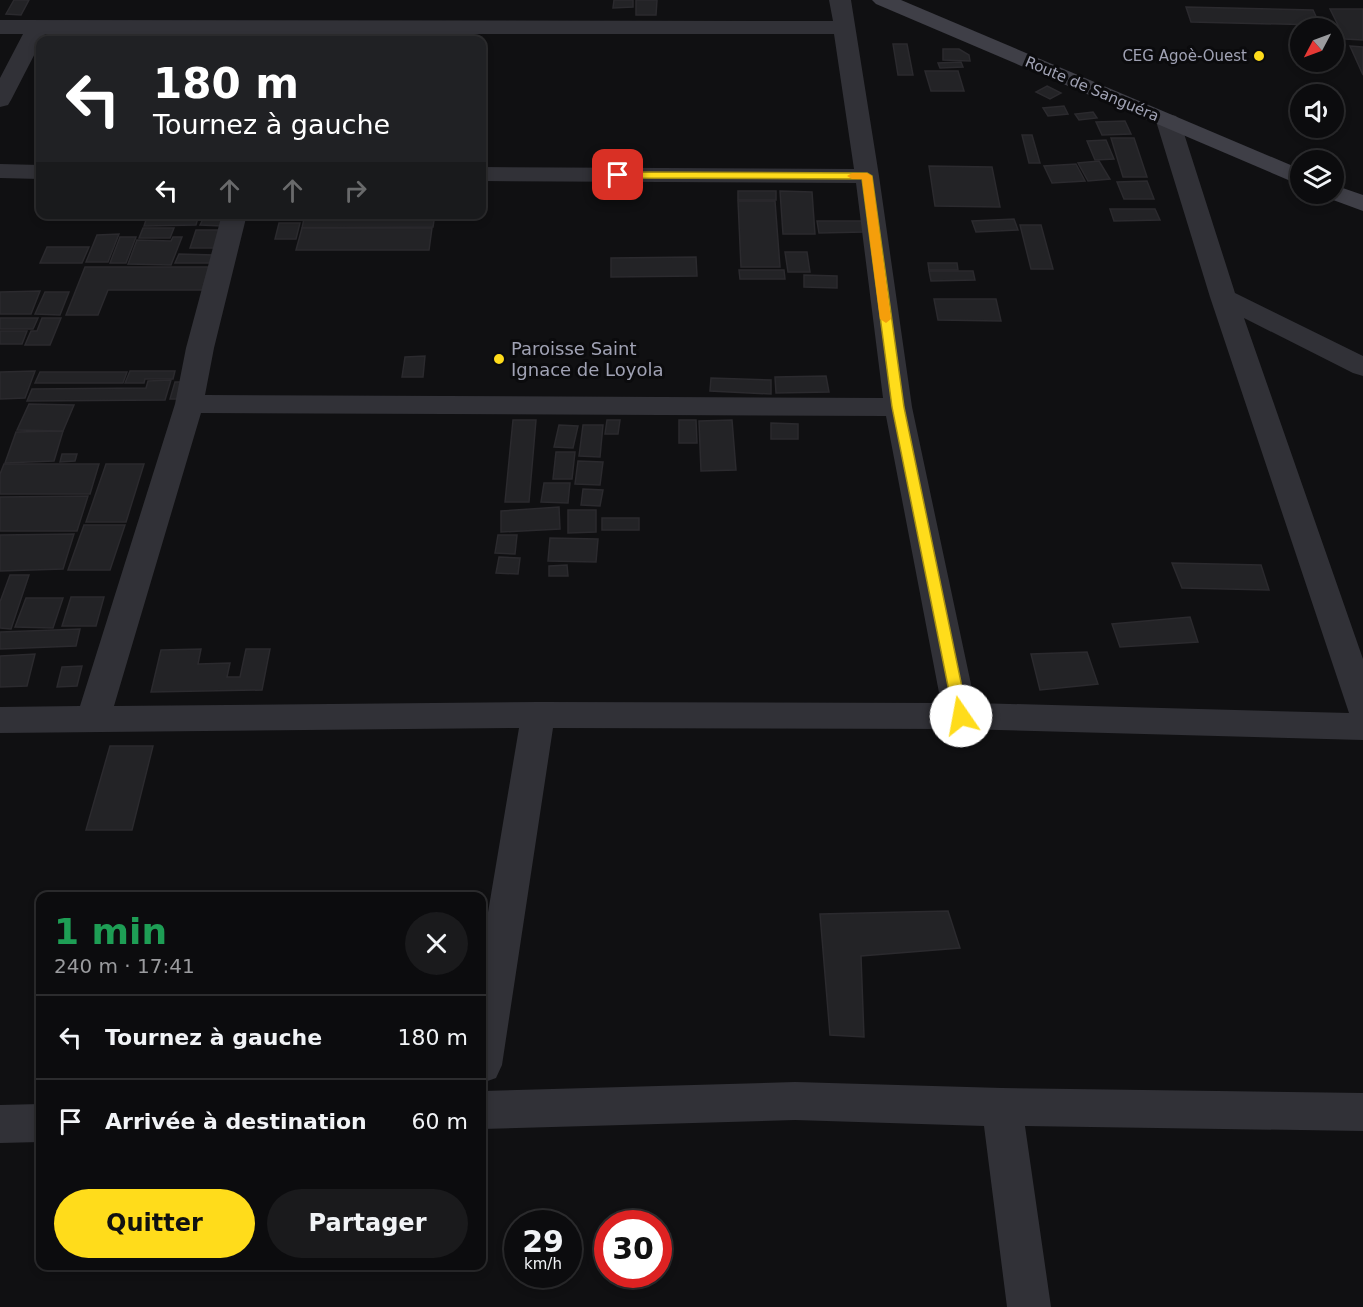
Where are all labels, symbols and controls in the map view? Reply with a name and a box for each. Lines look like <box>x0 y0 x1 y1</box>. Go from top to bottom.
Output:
north arrow <box>1290 18 1344 72</box>
map controls <box>1290 18 1344 204</box>
place label: CEG Agoè-Ouest <box>1122 47 1247 65</box>
marker: CEG Agoè-Ouest <box>1252 49 1266 63</box>
street label: Route de Sanguéra <box>1022 53 1162 125</box>
text: 180 m <box>153 59 299 108</box>
icon: left <box>54 60 132 138</box>
button: sound <box>1290 84 1344 138</box>
text: Tournez à gauche <box>153 109 390 140</box>
pin <box>592 149 643 200</box>
button: layers <box>1290 150 1344 204</box>
icon: arrive <box>601 158 634 191</box>
icon: left <box>150 174 183 207</box>
icon: ahead <box>213 174 246 207</box>
icon: ahead <box>276 174 309 207</box>
icon: right <box>339 174 372 207</box>
place label: Paroisse Saint Ignace de Loyola <box>511 338 664 380</box>
marker: Paroisse Saint Ignace de Loyola <box>492 352 506 366</box>
position arrow <box>929 684 993 748</box>
text: 1 min <box>54 911 167 952</box>
button: close <box>405 912 468 975</box>
text: 240 m · 17:41 <box>54 954 195 978</box>
icon: left <box>54 1021 87 1054</box>
text: Tournez à gauche <box>105 1025 322 1050</box>
text: 180 m <box>398 1025 468 1050</box>
icon: arrive <box>54 1105 87 1138</box>
text: Arrivée à destination <box>105 1109 367 1134</box>
text: 60 m <box>412 1109 468 1134</box>
button: Quitter <box>54 1189 255 1258</box>
button: Partager <box>267 1189 468 1258</box>
speed limit sign: 30 <box>594 1210 672 1288</box>
text: 29 <box>522 1224 564 1259</box>
text: km/h <box>524 1255 562 1273</box>

